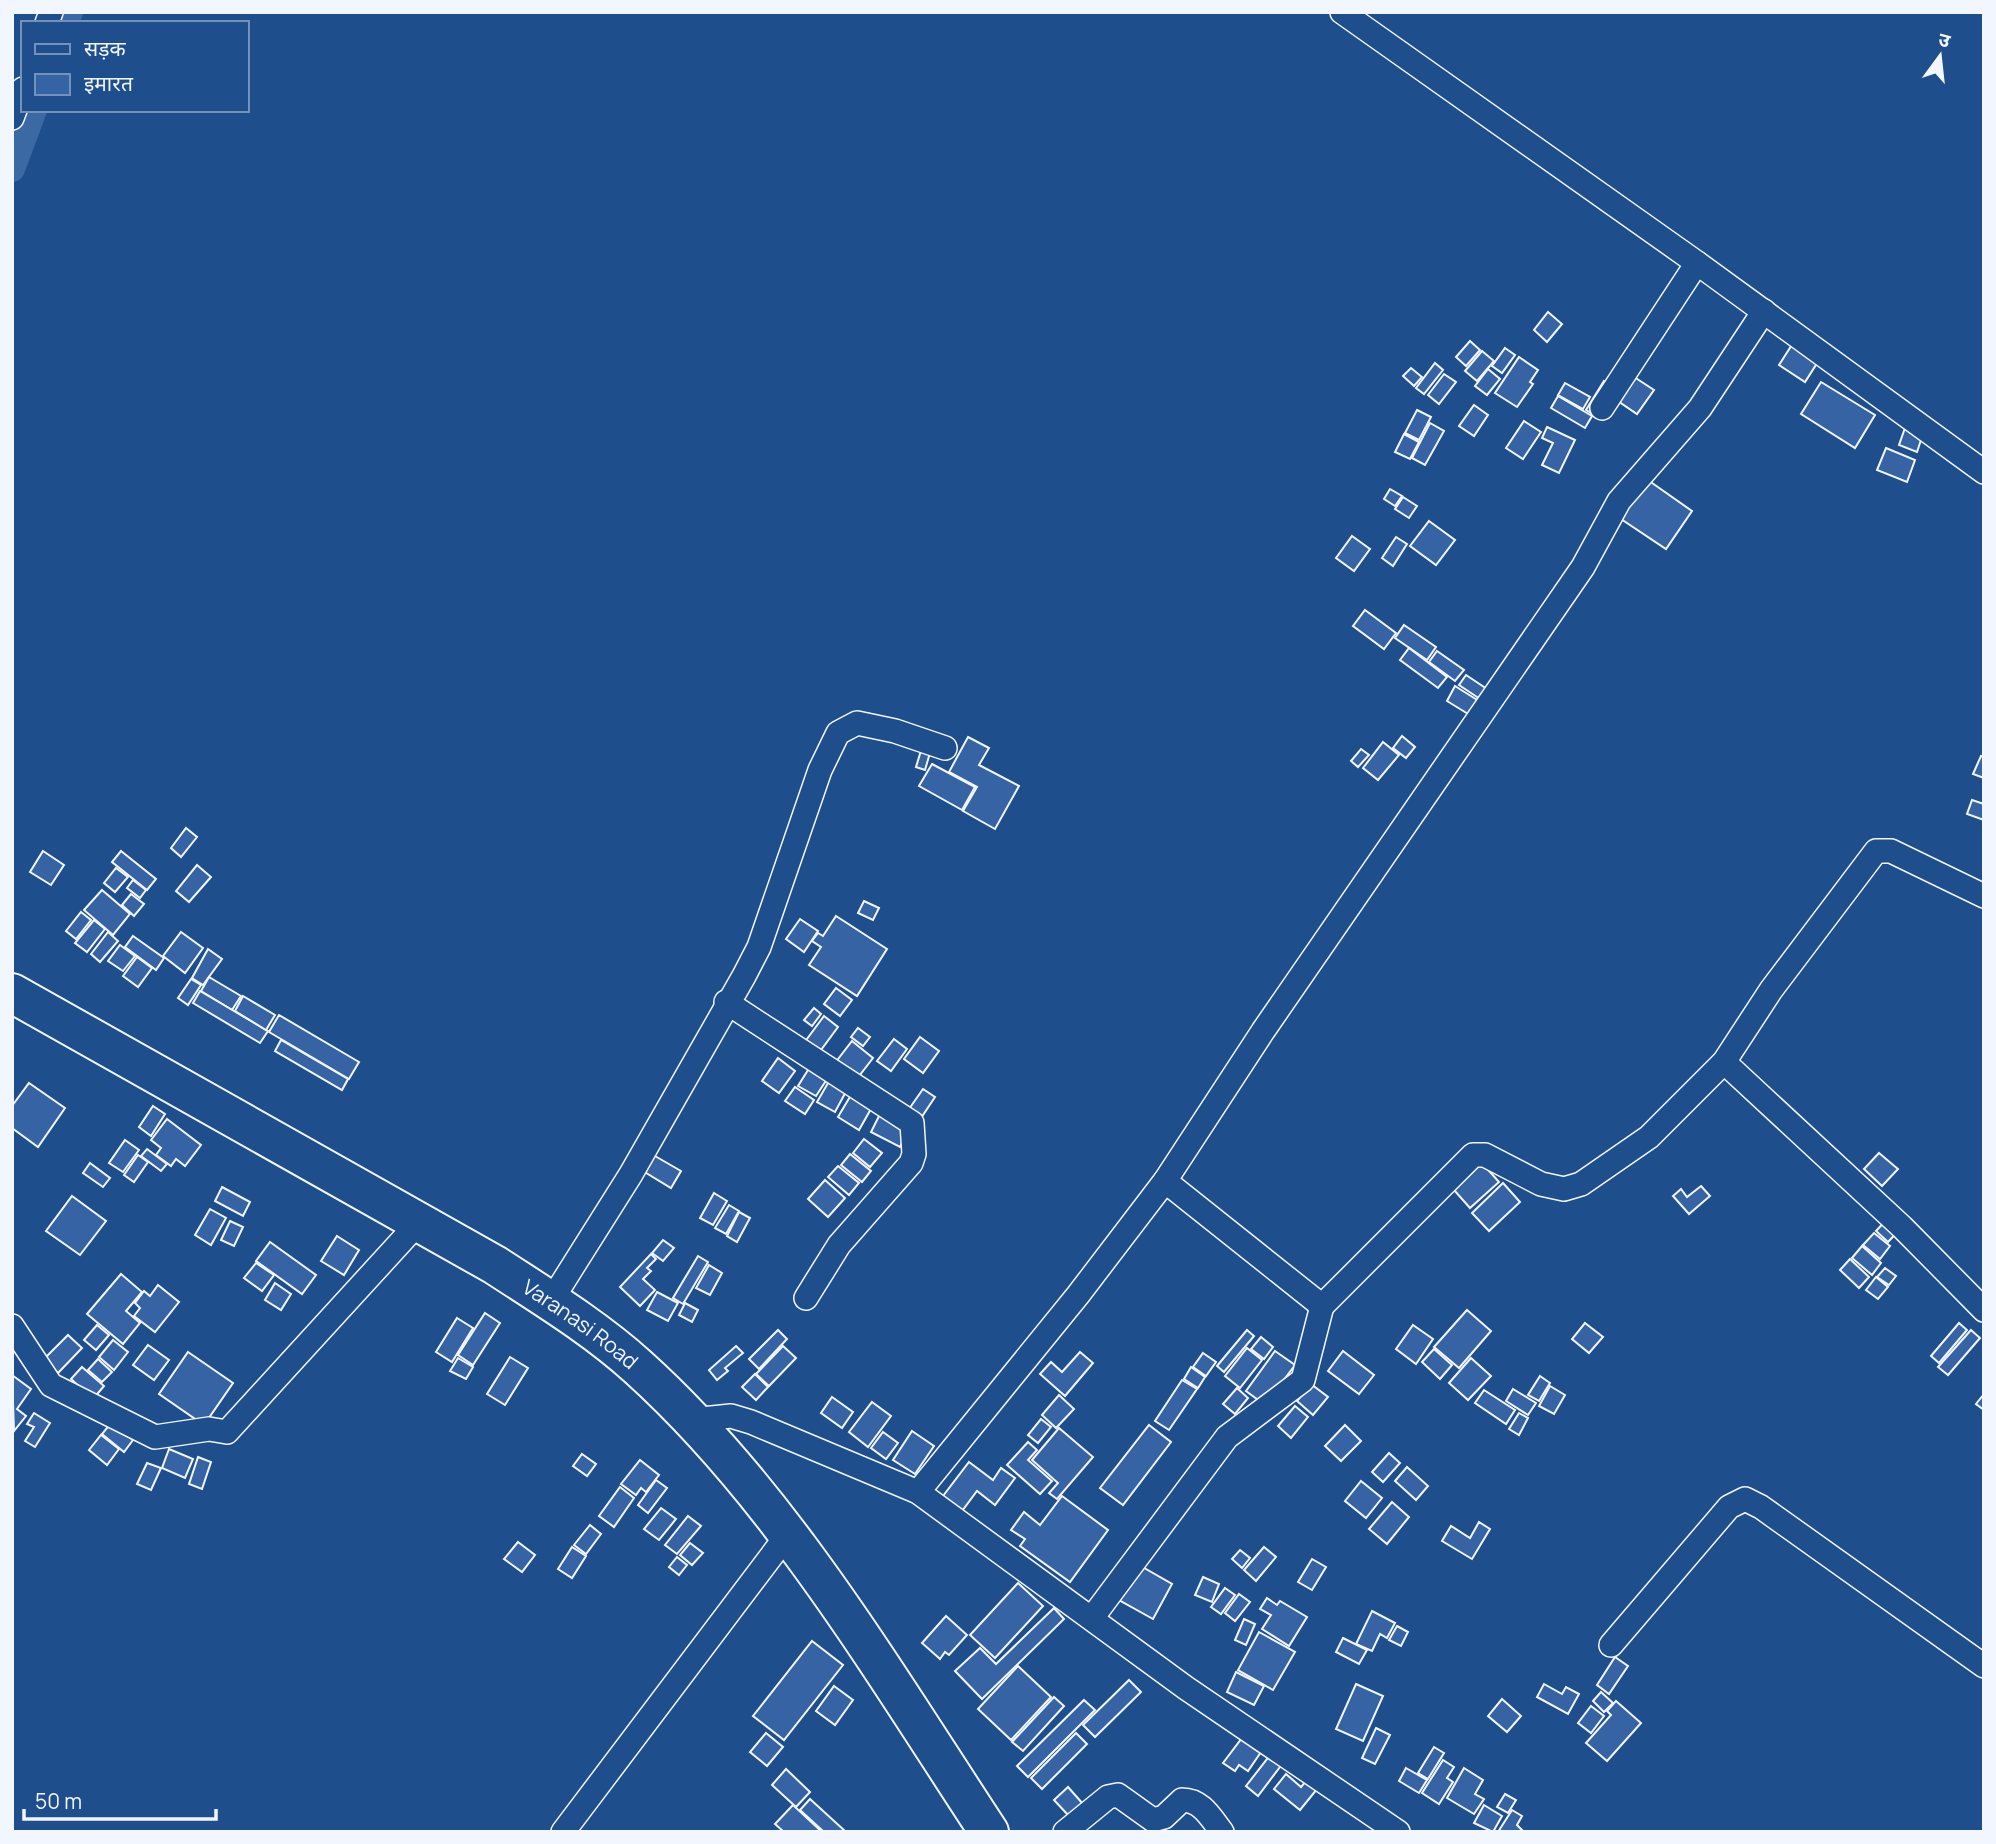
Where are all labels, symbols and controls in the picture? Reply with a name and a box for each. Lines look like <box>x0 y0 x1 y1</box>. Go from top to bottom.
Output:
legend <box>21 21 248 112</box>
north arrow <box>1905 21 1975 91</box>
text: उ <box>1936 26 1954 54</box>
text: सड़क <box>84 34 126 62</box>
text: इमारत <box>84 69 134 97</box>
street label: Varanasi Road <box>517 1273 644 1375</box>
scale bar <box>24 1778 217 1822</box>
text: 50 m <box>35 1787 82 1815</box>

